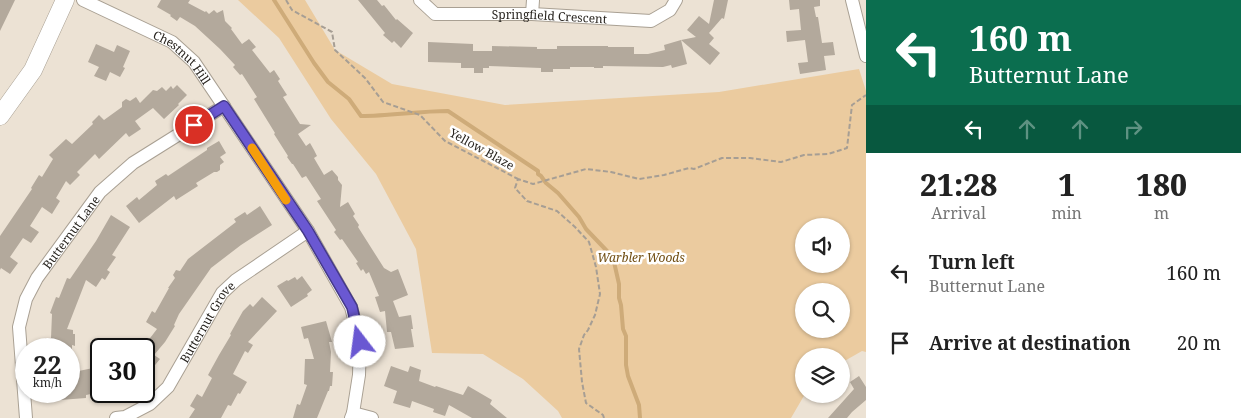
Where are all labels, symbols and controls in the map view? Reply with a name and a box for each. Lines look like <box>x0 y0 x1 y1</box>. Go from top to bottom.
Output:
street label: Springfield Crescent <box>492 5 608 27</box>
text: 160 m <box>969 14 1072 61</box>
icon: left <box>886 20 951 85</box>
street label: Chestnut Hill <box>151 26 215 88</box>
text: Butternut Lane <box>969 59 1129 89</box>
pin <box>173 104 215 146</box>
icon: arrive <box>180 111 208 139</box>
icon: left <box>960 115 988 143</box>
icon: ahead <box>1013 115 1041 143</box>
icon: ahead <box>1066 115 1094 143</box>
icon: right <box>1119 115 1147 143</box>
street label: Yellow Blaze <box>446 124 518 174</box>
text: 21:28 <box>920 164 997 205</box>
text: 1 <box>1058 164 1075 205</box>
text: 180 <box>1136 164 1187 205</box>
street label: Butternut Lane <box>38 192 103 272</box>
text: Arrival <box>931 202 986 224</box>
text: min <box>1051 202 1082 224</box>
text: m <box>1154 202 1169 224</box>
map controls <box>795 218 850 403</box>
button: sound <box>795 218 850 273</box>
park label: Warbler Woods <box>597 249 685 266</box>
text: Turn left <box>929 249 1015 275</box>
icon: left <box>886 259 914 287</box>
text: 160 m <box>1166 260 1221 286</box>
text: Butternut Lane <box>929 275 1045 297</box>
street label: Butternut Grove <box>175 277 238 366</box>
button: search <box>795 283 850 338</box>
position arrow <box>333 315 385 367</box>
icon: arrive <box>886 329 914 357</box>
text: Arrive at destination <box>929 330 1131 356</box>
text: 20 m <box>1177 330 1221 356</box>
speed limit sign: 30 <box>90 338 155 403</box>
text: 22 <box>33 347 62 381</box>
button: layers <box>795 348 850 403</box>
text: km/h <box>33 374 62 391</box>

